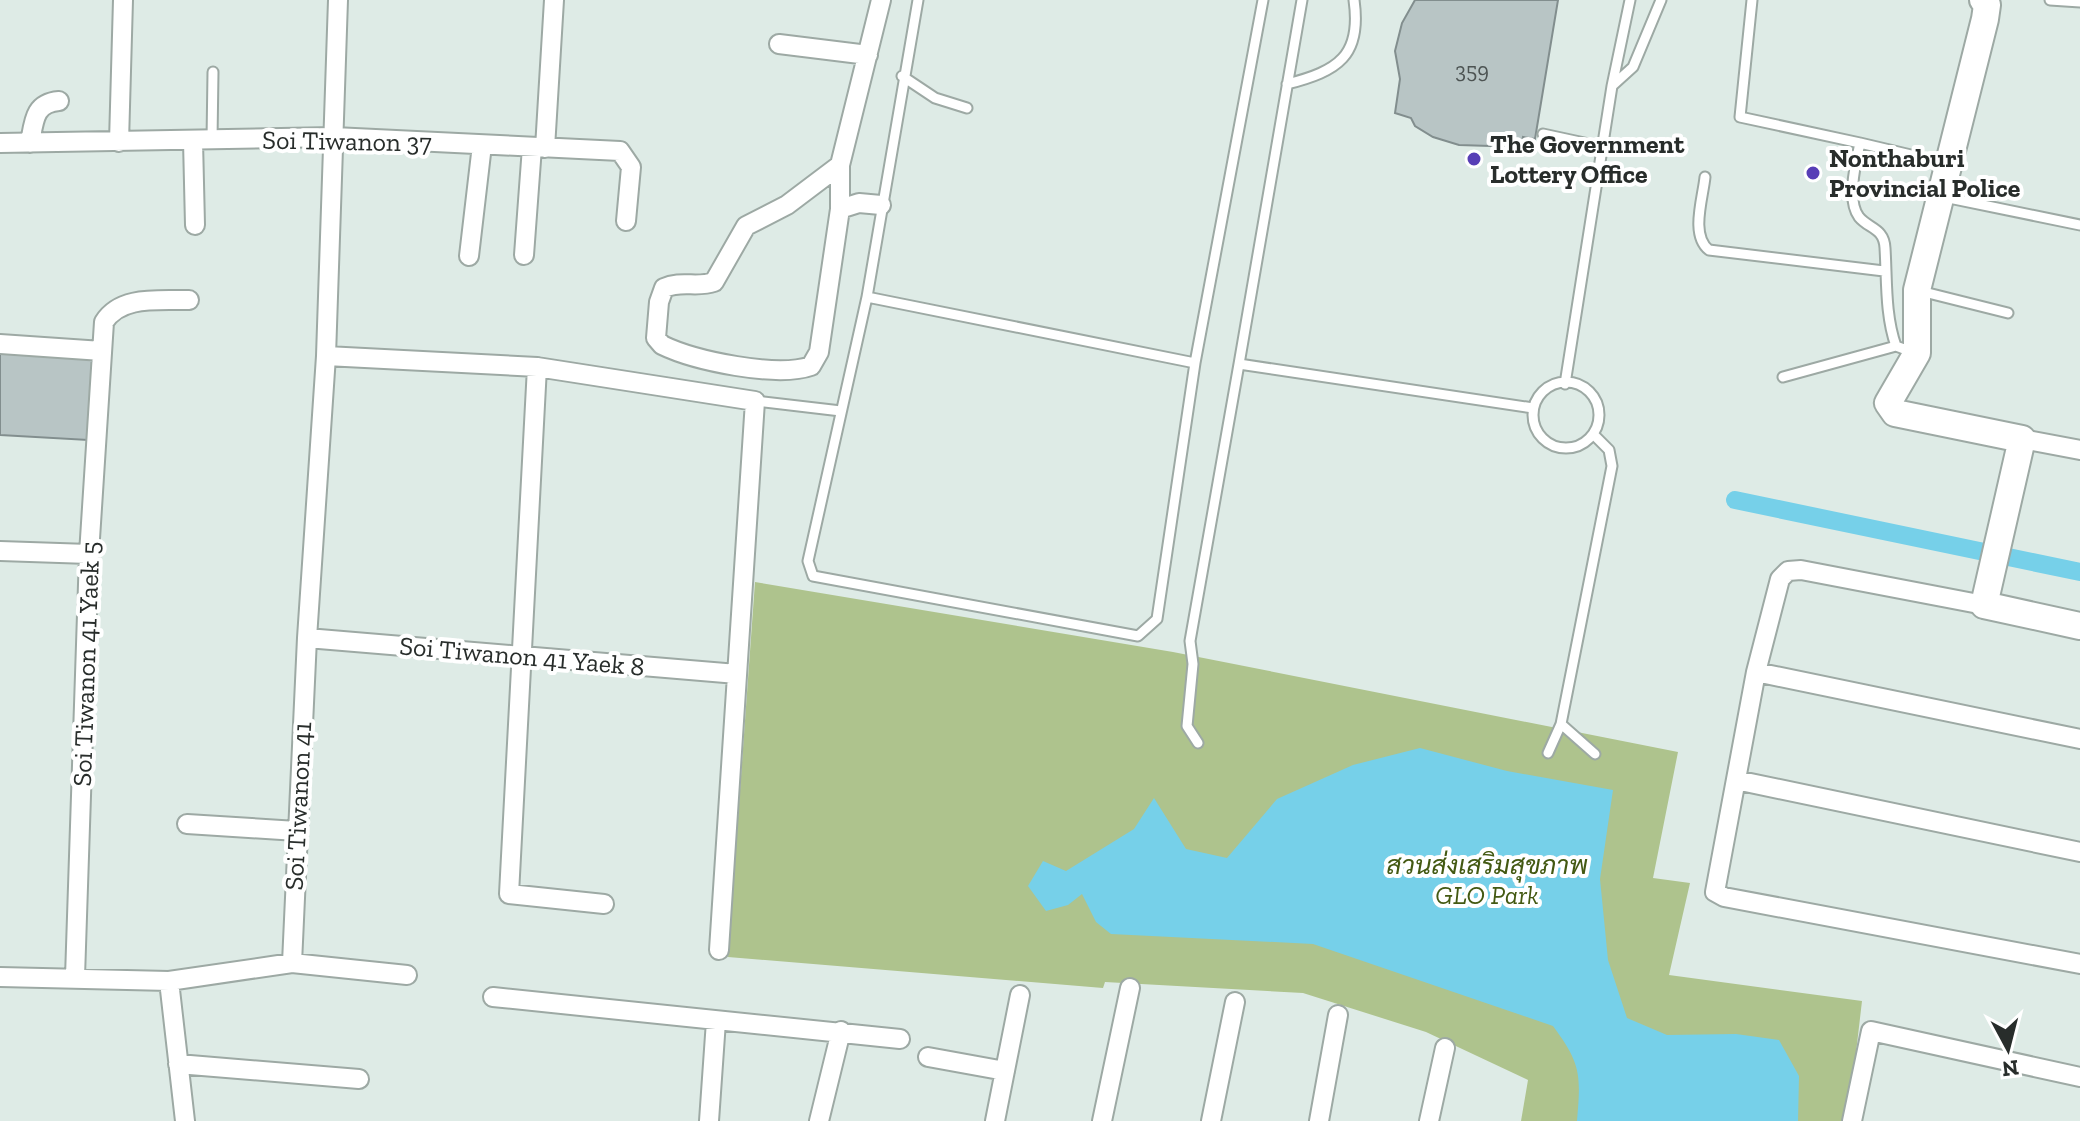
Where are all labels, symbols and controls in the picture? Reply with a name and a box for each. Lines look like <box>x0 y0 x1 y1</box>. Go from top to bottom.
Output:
house number: 359 <box>1455 57 1489 84</box>
street label: Soi Tiwanon 37 <box>262 124 432 158</box>
place label: The Government Lottery Office <box>1490 128 1685 190</box>
place label: Nonthaburi Provincial Police <box>1829 142 2021 204</box>
marker: The Government Lottery Office <box>1465 150 1483 168</box>
marker: Nonthaburi Provincial Police <box>1804 164 1822 182</box>
street label: Soi Tiwanon 41 Yaek 5 <box>66 541 106 787</box>
street label: Soi Tiwanon 41 Yaek 8 <box>398 629 646 683</box>
street label: Soi Tiwanon 41 <box>278 721 318 891</box>
park label: สวนส่งเสริมสุขภาพ GLO Park <box>1386 849 1588 911</box>
north arrow <box>1968 1009 2048 1089</box>
text: N <box>2000 1054 2020 1083</box>

